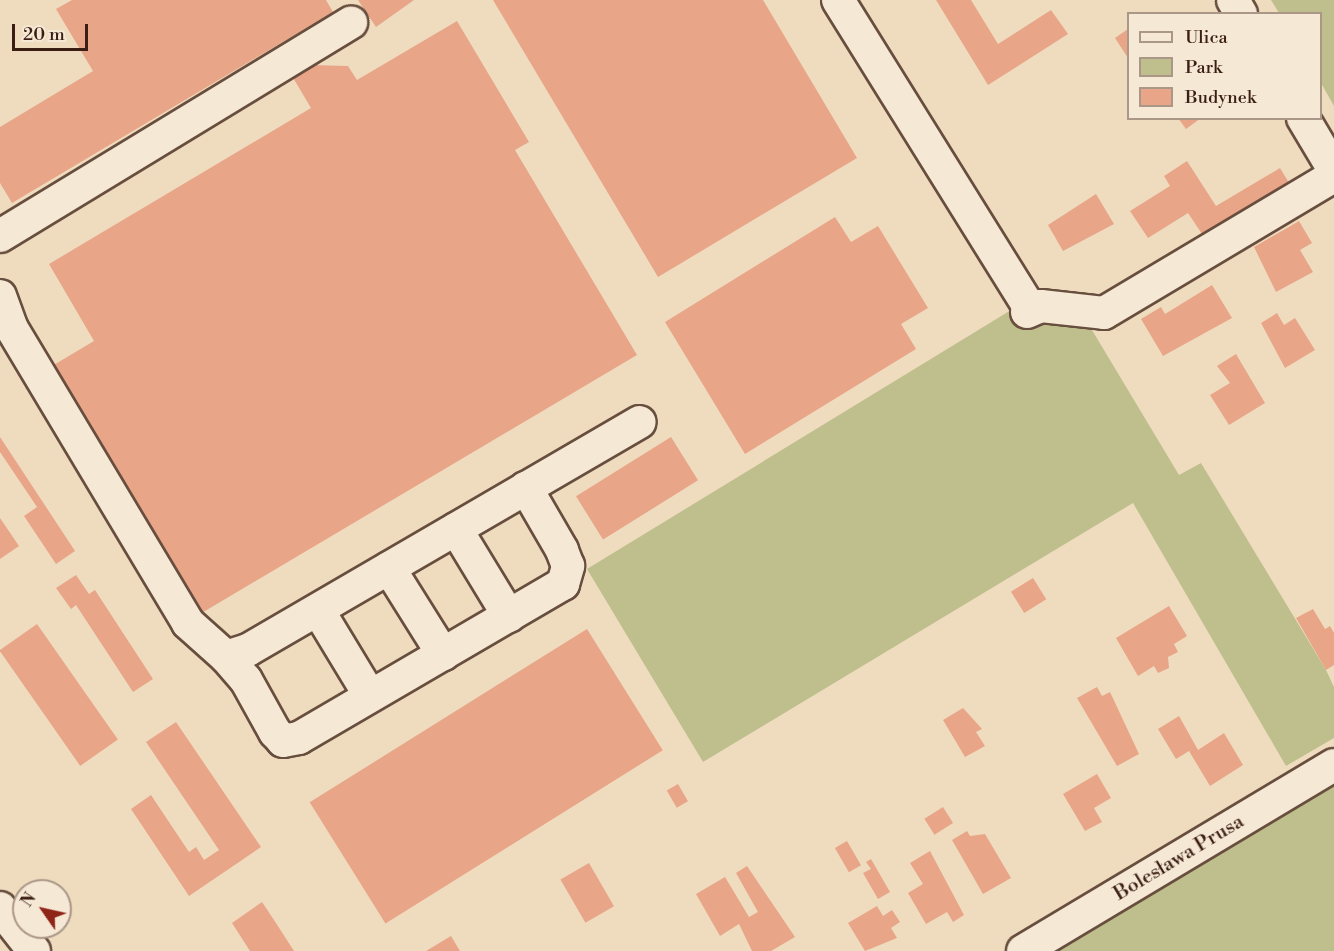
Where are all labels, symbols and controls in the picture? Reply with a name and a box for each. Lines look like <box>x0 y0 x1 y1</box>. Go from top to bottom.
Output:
scale bar <box>15 12 92 50</box>
legend <box>1127 12 1322 120</box>
text: 20 m <box>23 23 65 46</box>
text: Ulica <box>1185 26 1228 49</box>
text: Park <box>1185 56 1222 79</box>
text: Budynek <box>1185 86 1256 109</box>
street label: Bolesława Prusa <box>1110 810 1248 906</box>
north arrow <box>12 879 72 939</box>
text: N <box>17 889 41 911</box>

